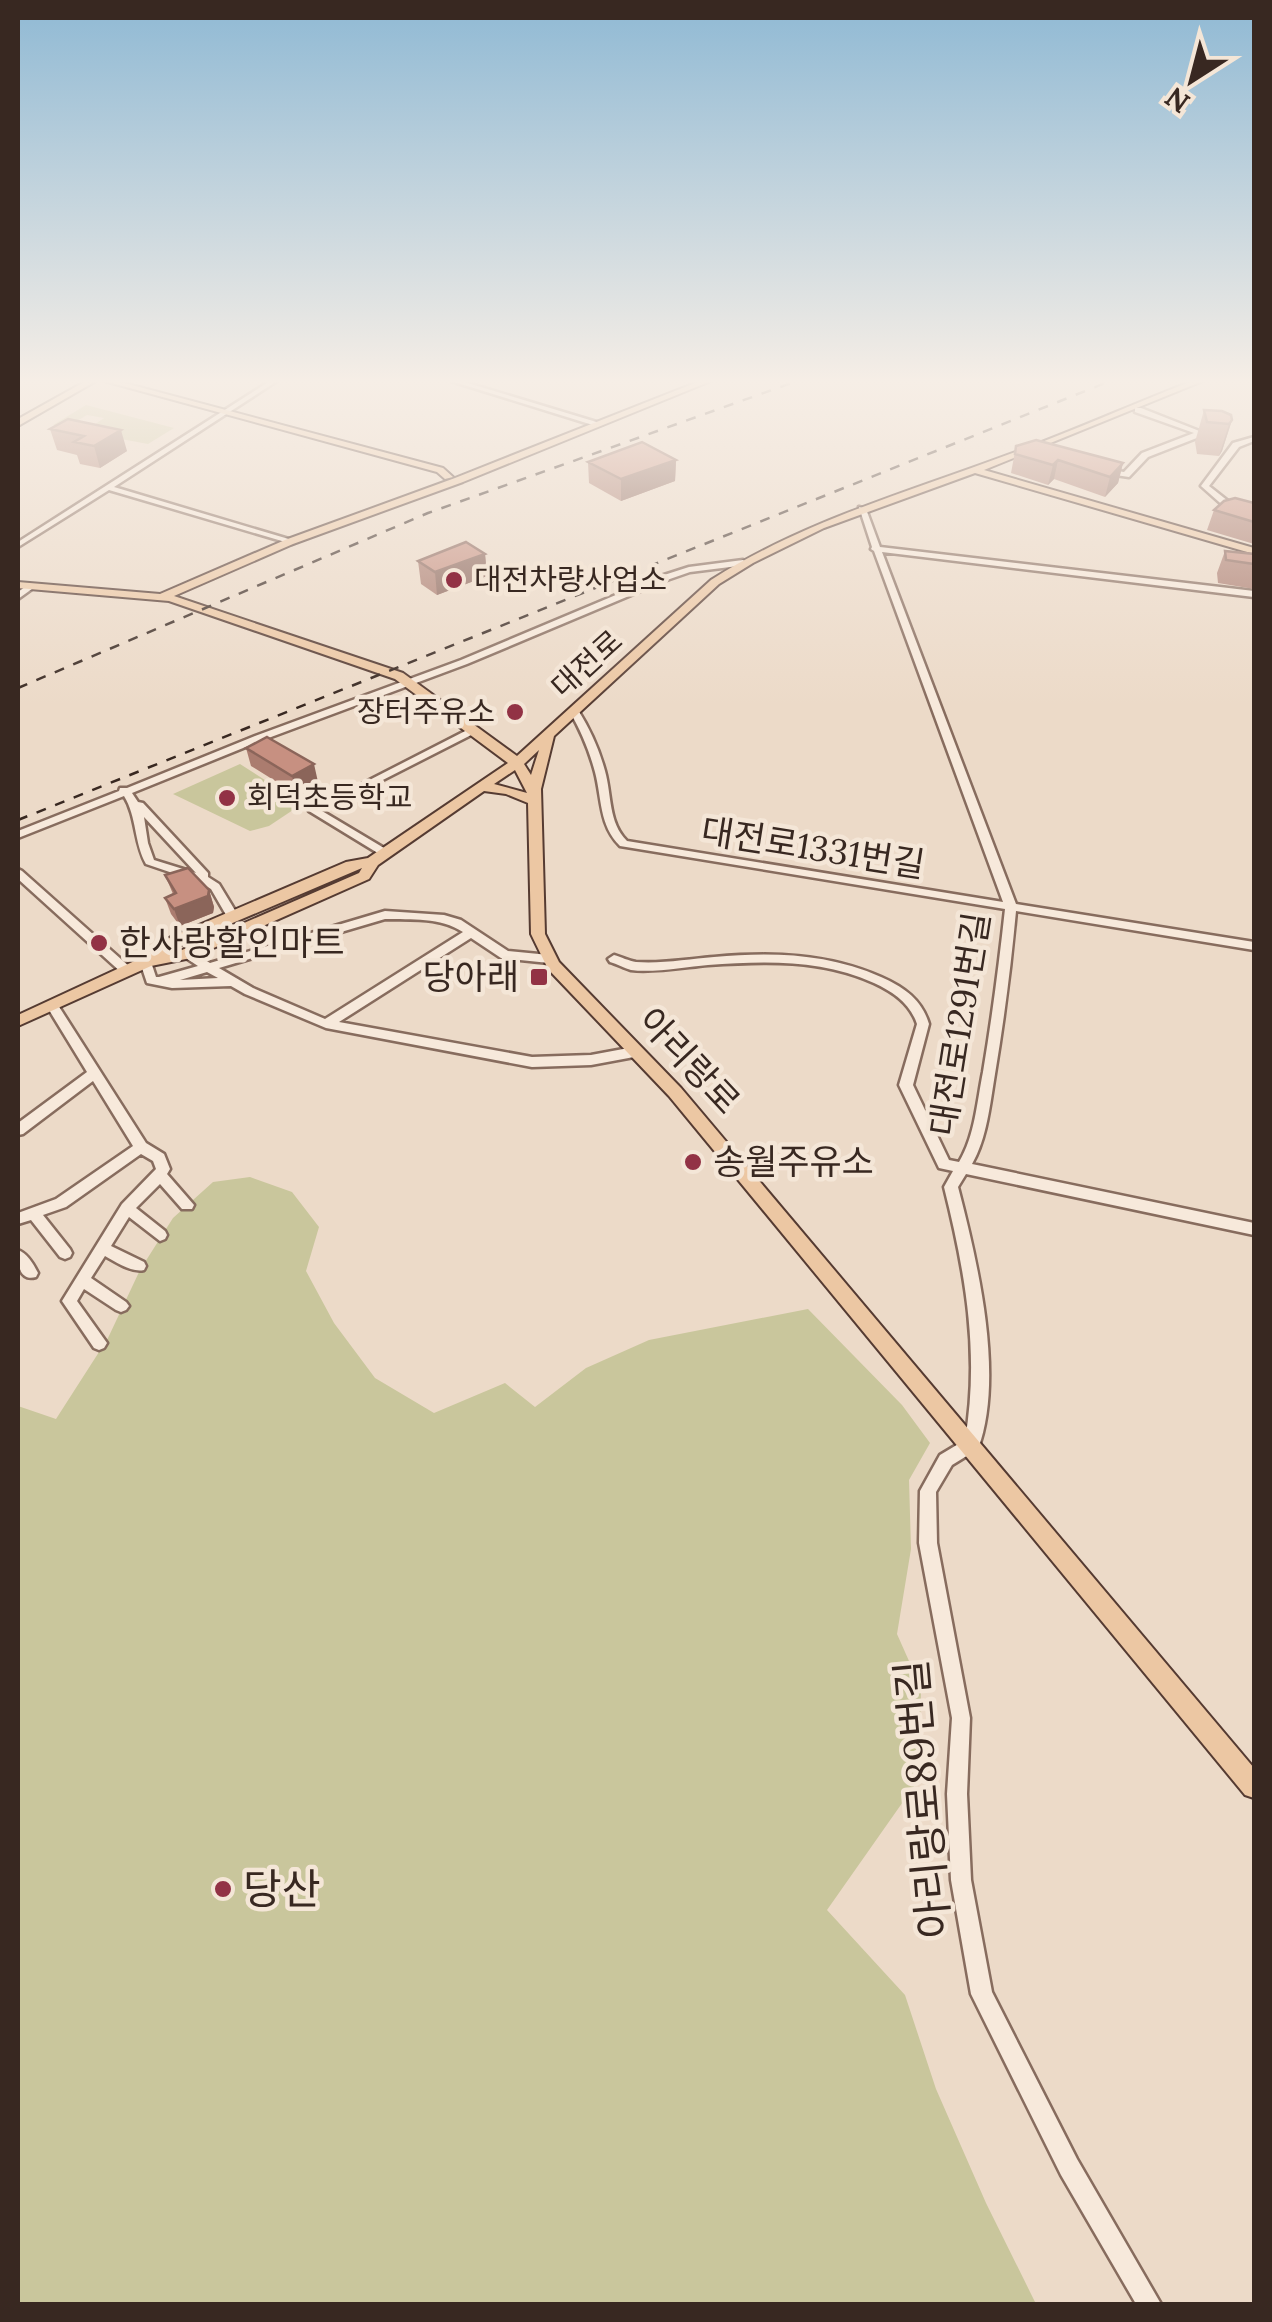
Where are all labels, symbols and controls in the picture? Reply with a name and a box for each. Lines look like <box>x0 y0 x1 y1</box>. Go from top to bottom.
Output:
north arrow <box>1142 30 1242 130</box>
text: N <box>1158 79 1197 121</box>
place label: 대전차량사업소 <box>474 560 667 598</box>
marker: 대전차량사업소 <box>443 569 465 591</box>
street label: 대전로 <box>543 621 630 705</box>
place label: 장터주유소 <box>357 692 495 730</box>
marker: 장터주유소 <box>504 701 526 723</box>
place label: 회덕초등학교 <box>247 778 413 816</box>
marker: 회덕초등학교 <box>216 787 238 809</box>
street label: 대전로1331번길 <box>698 808 928 887</box>
street label: 대전로1291번길 <box>920 909 999 1139</box>
place label: 한사랑할인마트 <box>119 920 344 965</box>
marker: 한사랑할인마트 <box>88 932 110 954</box>
place label: 당아래 <box>422 954 519 999</box>
marker: 당아래 <box>528 966 550 988</box>
street label: 아리랑로 <box>629 998 750 1123</box>
place label: 송월주유소 <box>713 1139 874 1184</box>
marker: 송월주유소 <box>682 1151 704 1173</box>
street label: 아리랑로89번길 <box>884 1657 962 1941</box>
place label: 당산 <box>243 1862 320 1916</box>
marker: 당산 <box>212 1878 234 1900</box>

